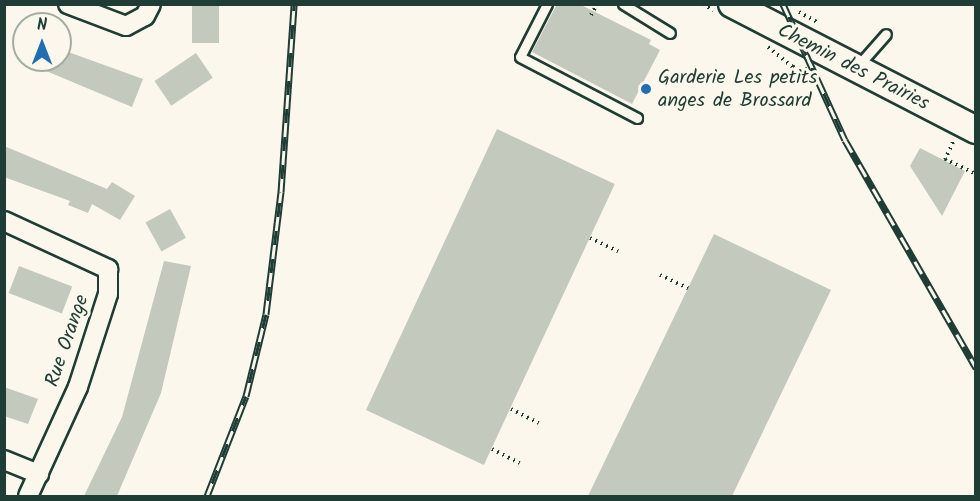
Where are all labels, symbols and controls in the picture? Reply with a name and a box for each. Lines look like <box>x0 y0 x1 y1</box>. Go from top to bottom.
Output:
north arrow <box>12 12 72 72</box>
text: N <box>37 13 47 38</box>
street label: Chemin des Prairies <box>773 19 933 117</box>
place label: Garderie Les petits anges de Brossard <box>658 66 817 113</box>
marker: Garderie Les petits anges de Brossard <box>639 82 653 96</box>
street label: Rue Orange <box>41 292 95 390</box>

